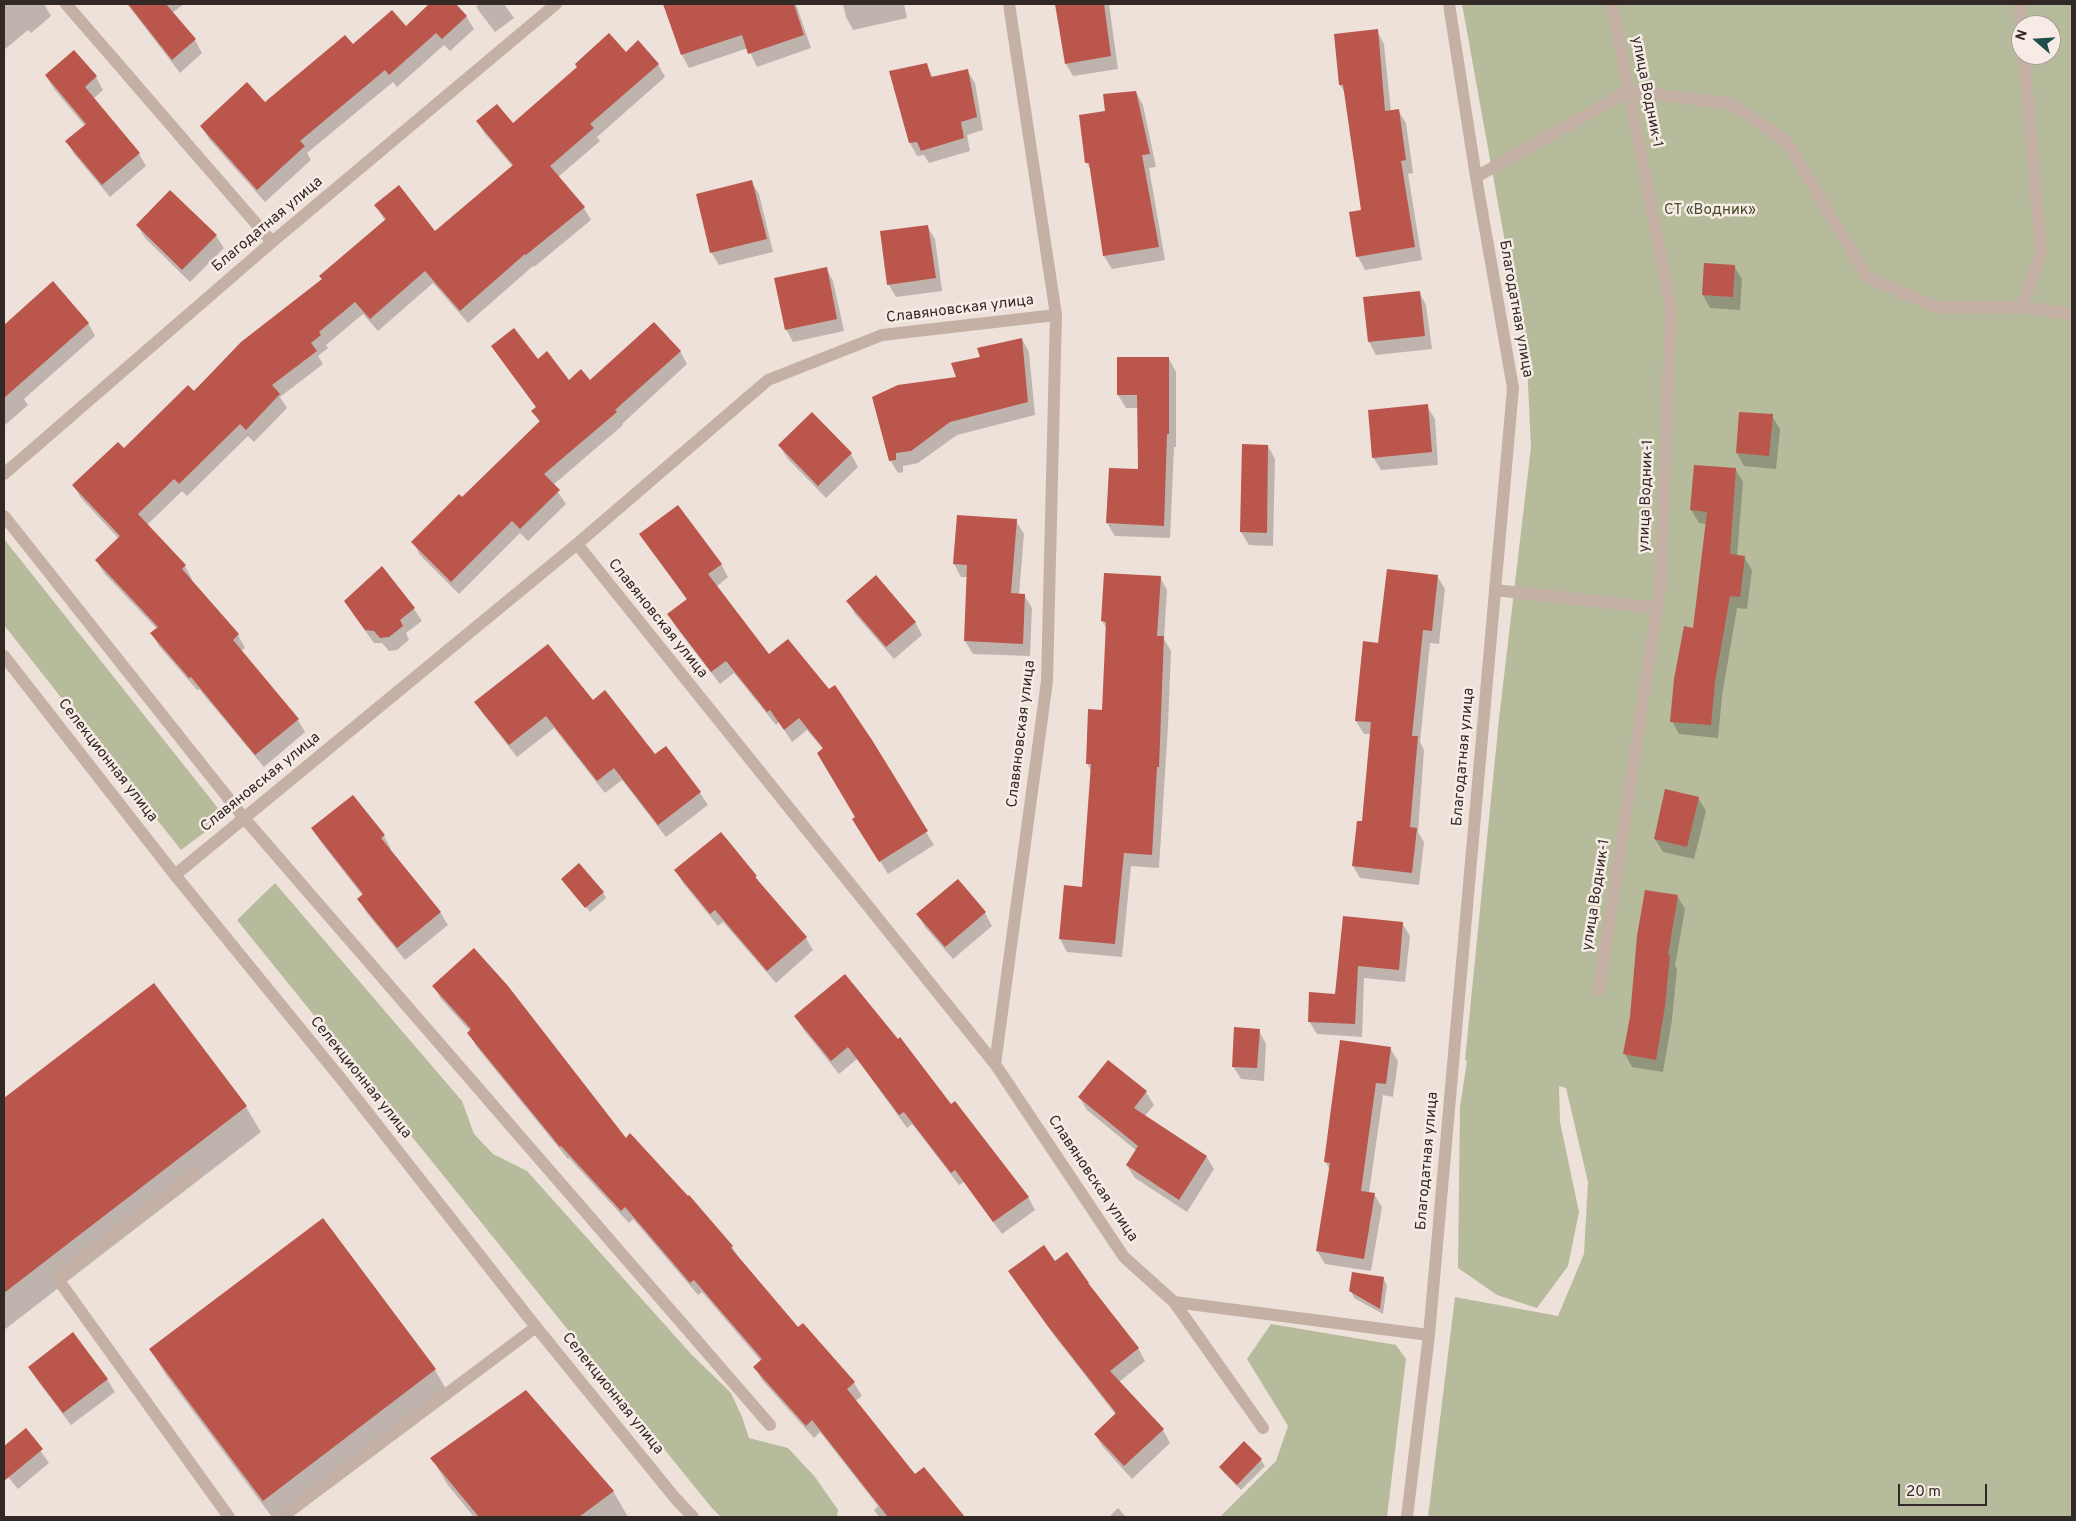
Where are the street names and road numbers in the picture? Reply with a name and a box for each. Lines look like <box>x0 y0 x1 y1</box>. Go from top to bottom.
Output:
street label: улица Водник-1 <box>1626 35 1666 149</box>
street label: Благодатная улица <box>209 173 327 277</box>
street label: Благодатная улица <box>1494 239 1536 379</box>
street label: Славяновская улица <box>885 292 1035 328</box>
street label: улица Водник-1 <box>1636 439 1658 553</box>
street label: Славяновская улица <box>603 556 711 682</box>
street label: Славяновская улица <box>1004 659 1040 809</box>
street label: Благодатная улица <box>1449 687 1479 827</box>
street label: Селекционная улица <box>53 696 161 826</box>
street label: Славяновская улица <box>198 729 324 837</box>
street label: улица Водник-1 <box>1579 838 1615 952</box>
street label: Селекционная улица <box>305 1013 415 1143</box>
street label: Благодатная улица <box>1413 1091 1443 1231</box>
street label: Славяновская улица <box>1043 1112 1141 1246</box>
street label: Селекционная улица <box>557 1329 667 1459</box>

